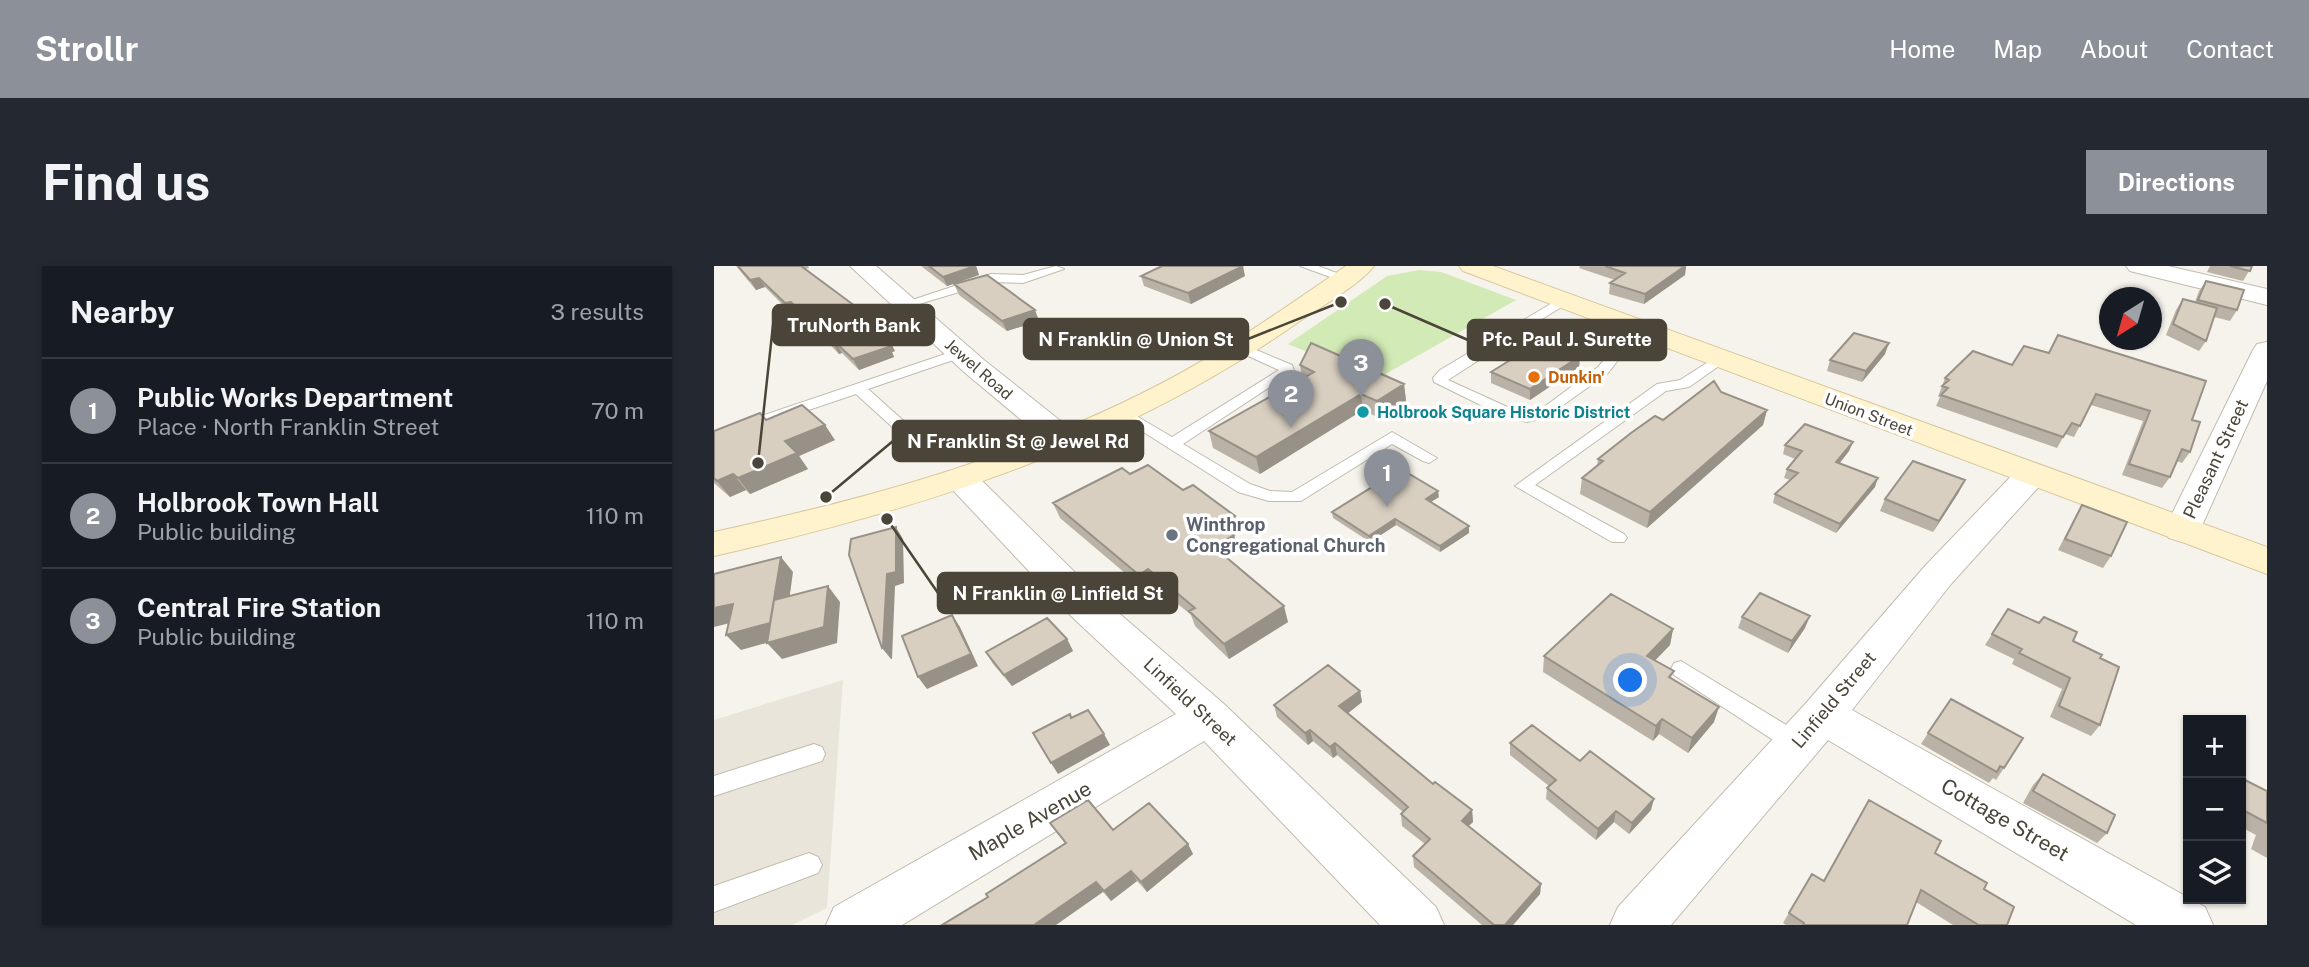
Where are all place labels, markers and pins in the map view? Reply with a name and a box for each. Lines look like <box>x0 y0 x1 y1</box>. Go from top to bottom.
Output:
callout: TruNorth Bank <box>773 305 934 345</box>
callout: N Franklin @ Union St <box>1024 319 1248 359</box>
callout: Pfc. Paul J. Surette <box>1468 320 1666 360</box>
pin: 3 <box>1338 339 1384 397</box>
place label: Dunkin' <box>1548 368 1605 387</box>
marker: Dunkin' <box>1526 369 1542 385</box>
pin: 2 <box>1268 370 1314 428</box>
place label: Holbrook Square Historic District <box>1377 403 1631 422</box>
marker: Holbrook Square Historic District <box>1355 404 1371 420</box>
callout: N Franklin St @ Jewel Rd <box>893 421 1143 461</box>
pin: 1 <box>1364 449 1410 507</box>
place label: Winthrop Congregational Church <box>1186 514 1386 556</box>
marker: Winthrop Congregational Church <box>1164 527 1180 543</box>
callout: N Franklin @ Linfield St <box>938 573 1177 613</box>

